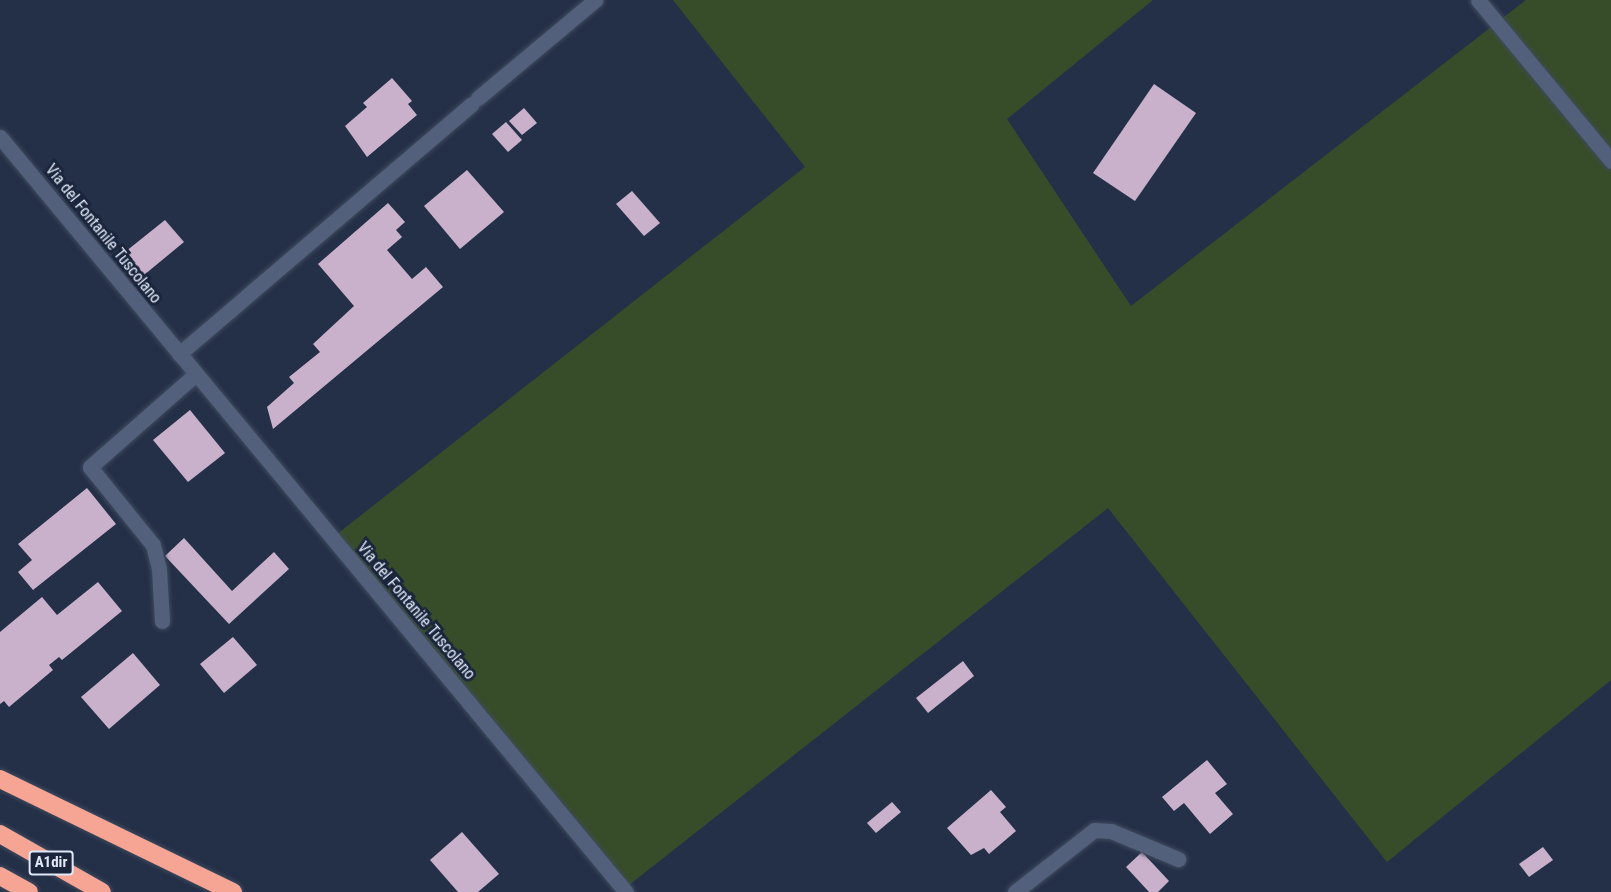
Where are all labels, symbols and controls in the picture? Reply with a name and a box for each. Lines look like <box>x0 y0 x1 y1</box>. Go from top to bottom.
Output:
street label: Via del Fontanile Tuscolano <box>41 160 165 308</box>
street label: Via del Fontanile Tuscolano <box>353 538 479 684</box>
road number: A1dir <box>28 851 74 875</box>

